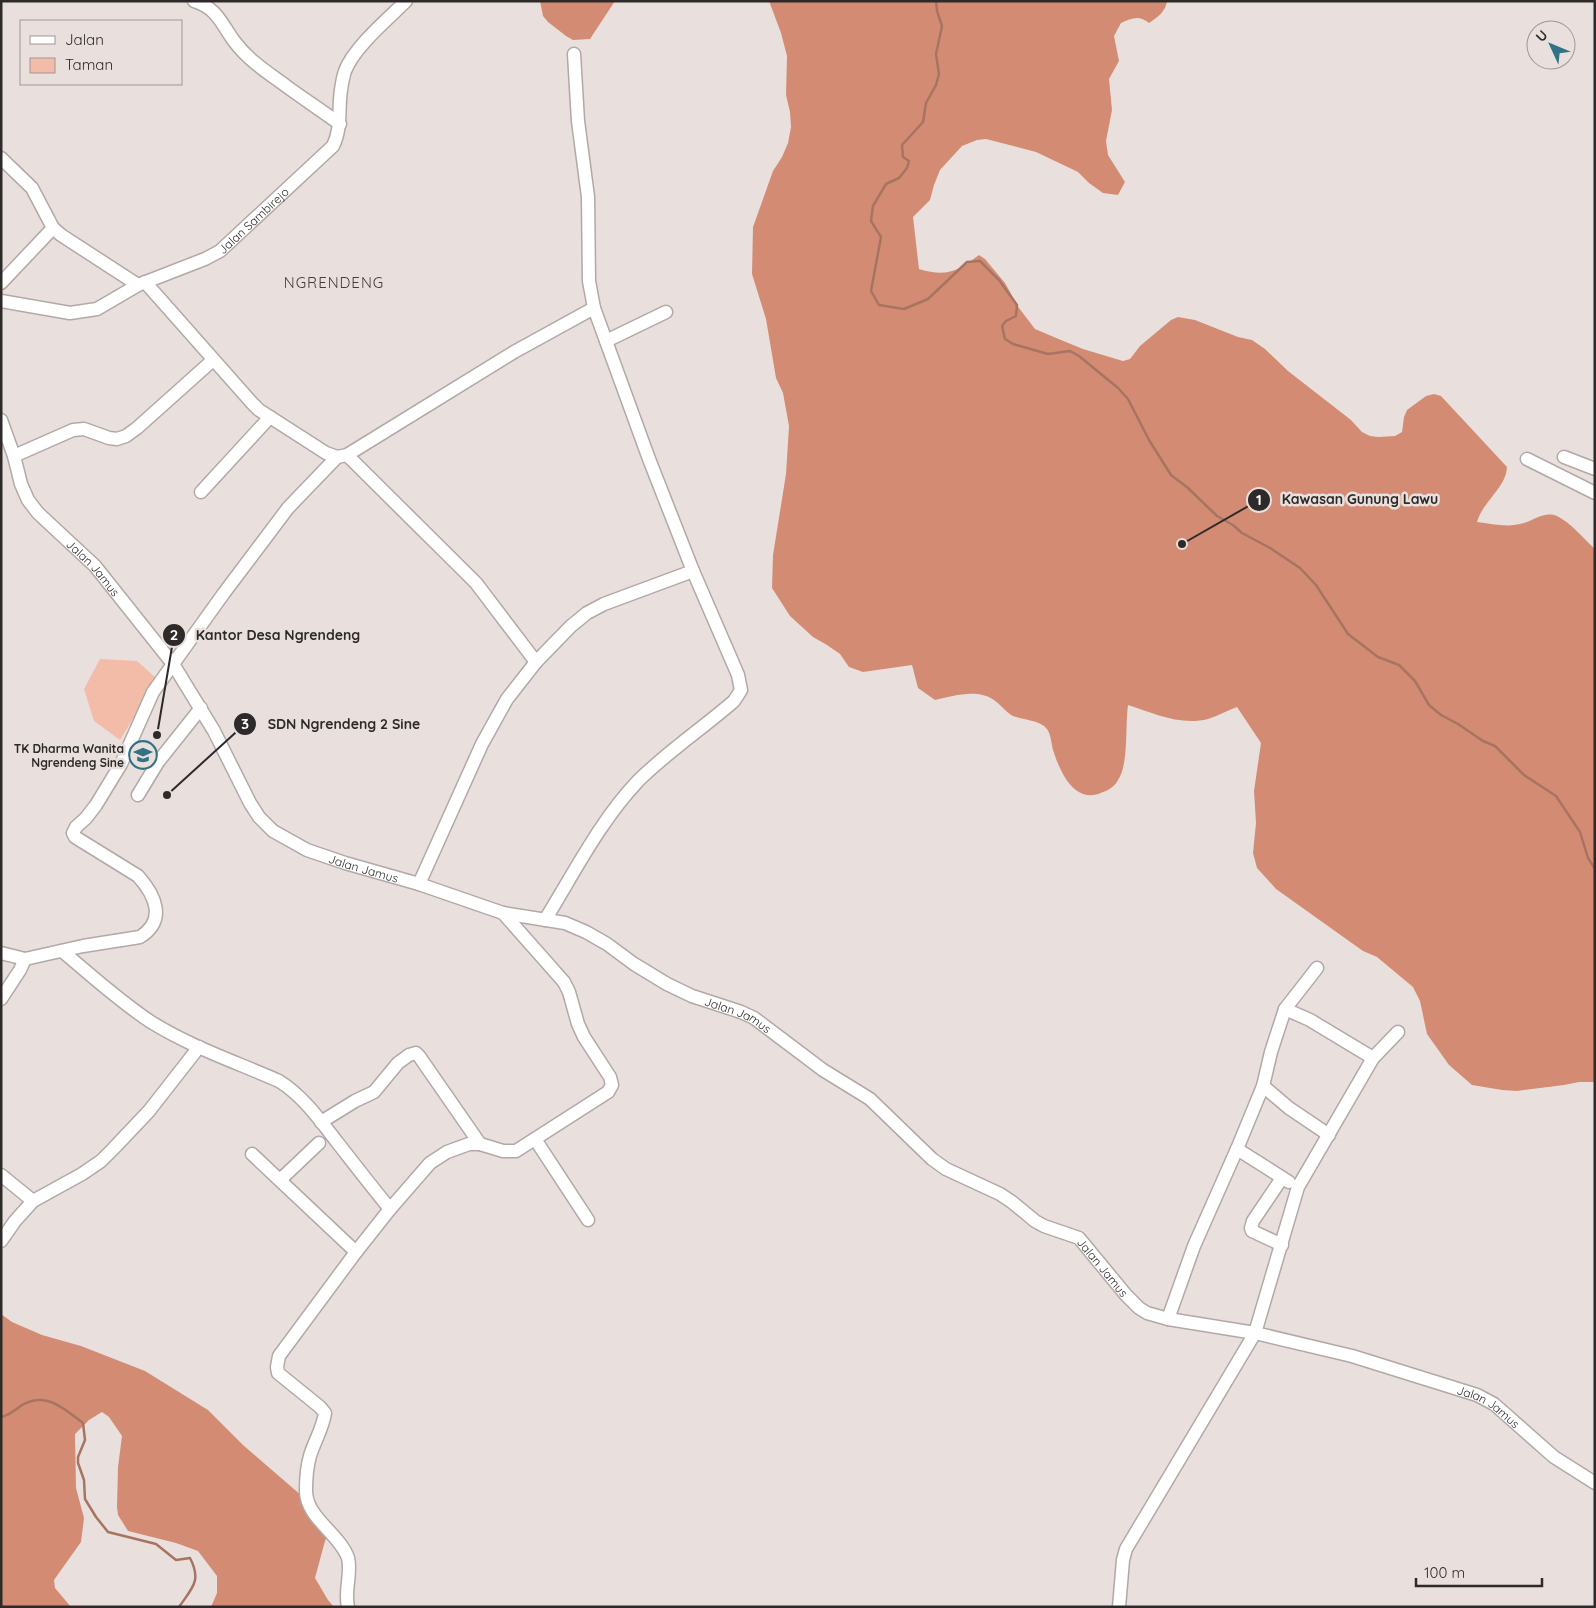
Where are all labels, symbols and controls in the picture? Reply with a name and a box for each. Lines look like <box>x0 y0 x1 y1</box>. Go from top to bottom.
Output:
legend <box>20 20 182 85</box>
north arrow <box>1526 20 1576 70</box>
text: U <box>1532 26 1552 46</box>
text: Jalan <box>65 30 104 49</box>
text: Taman <box>65 55 113 74</box>
street label: Jalan Sambirejo <box>215 184 292 257</box>
district label: NGRENDENG <box>284 273 384 292</box>
callout: Kawasan Gunung Lawu <box>1246 485 1448 514</box>
text: 1 <box>1256 490 1262 509</box>
text: Kawasan Gunung Lawu <box>1282 490 1438 508</box>
street label: Jalan Jamus <box>64 536 124 599</box>
callout: Kantor Desa Ngrendeng <box>161 621 371 650</box>
text: 2 <box>170 625 178 644</box>
text: Kantor Desa Ngrendeng <box>196 626 360 644</box>
callout: SDN Ngrendeng 2 Sine <box>233 710 430 739</box>
text: 3 <box>241 714 249 733</box>
text: SDN Ngrendeng 2 Sine <box>268 715 420 733</box>
school or university icon: TK Dharma Wanita Ngrendeng Sine <box>128 740 158 770</box>
place label: TK Dharma Wanita Ngrendeng Sine <box>14 741 124 770</box>
street label: Jalan Jamus <box>327 851 401 885</box>
street label: Jalan Jamus <box>703 993 775 1036</box>
street label: Jalan Jamus <box>1074 1235 1132 1300</box>
street label: Jalan Jamus <box>1455 1382 1523 1431</box>
scale bar <box>1416 1556 1542 1588</box>
text: 100 m <box>1424 1563 1465 1582</box>

